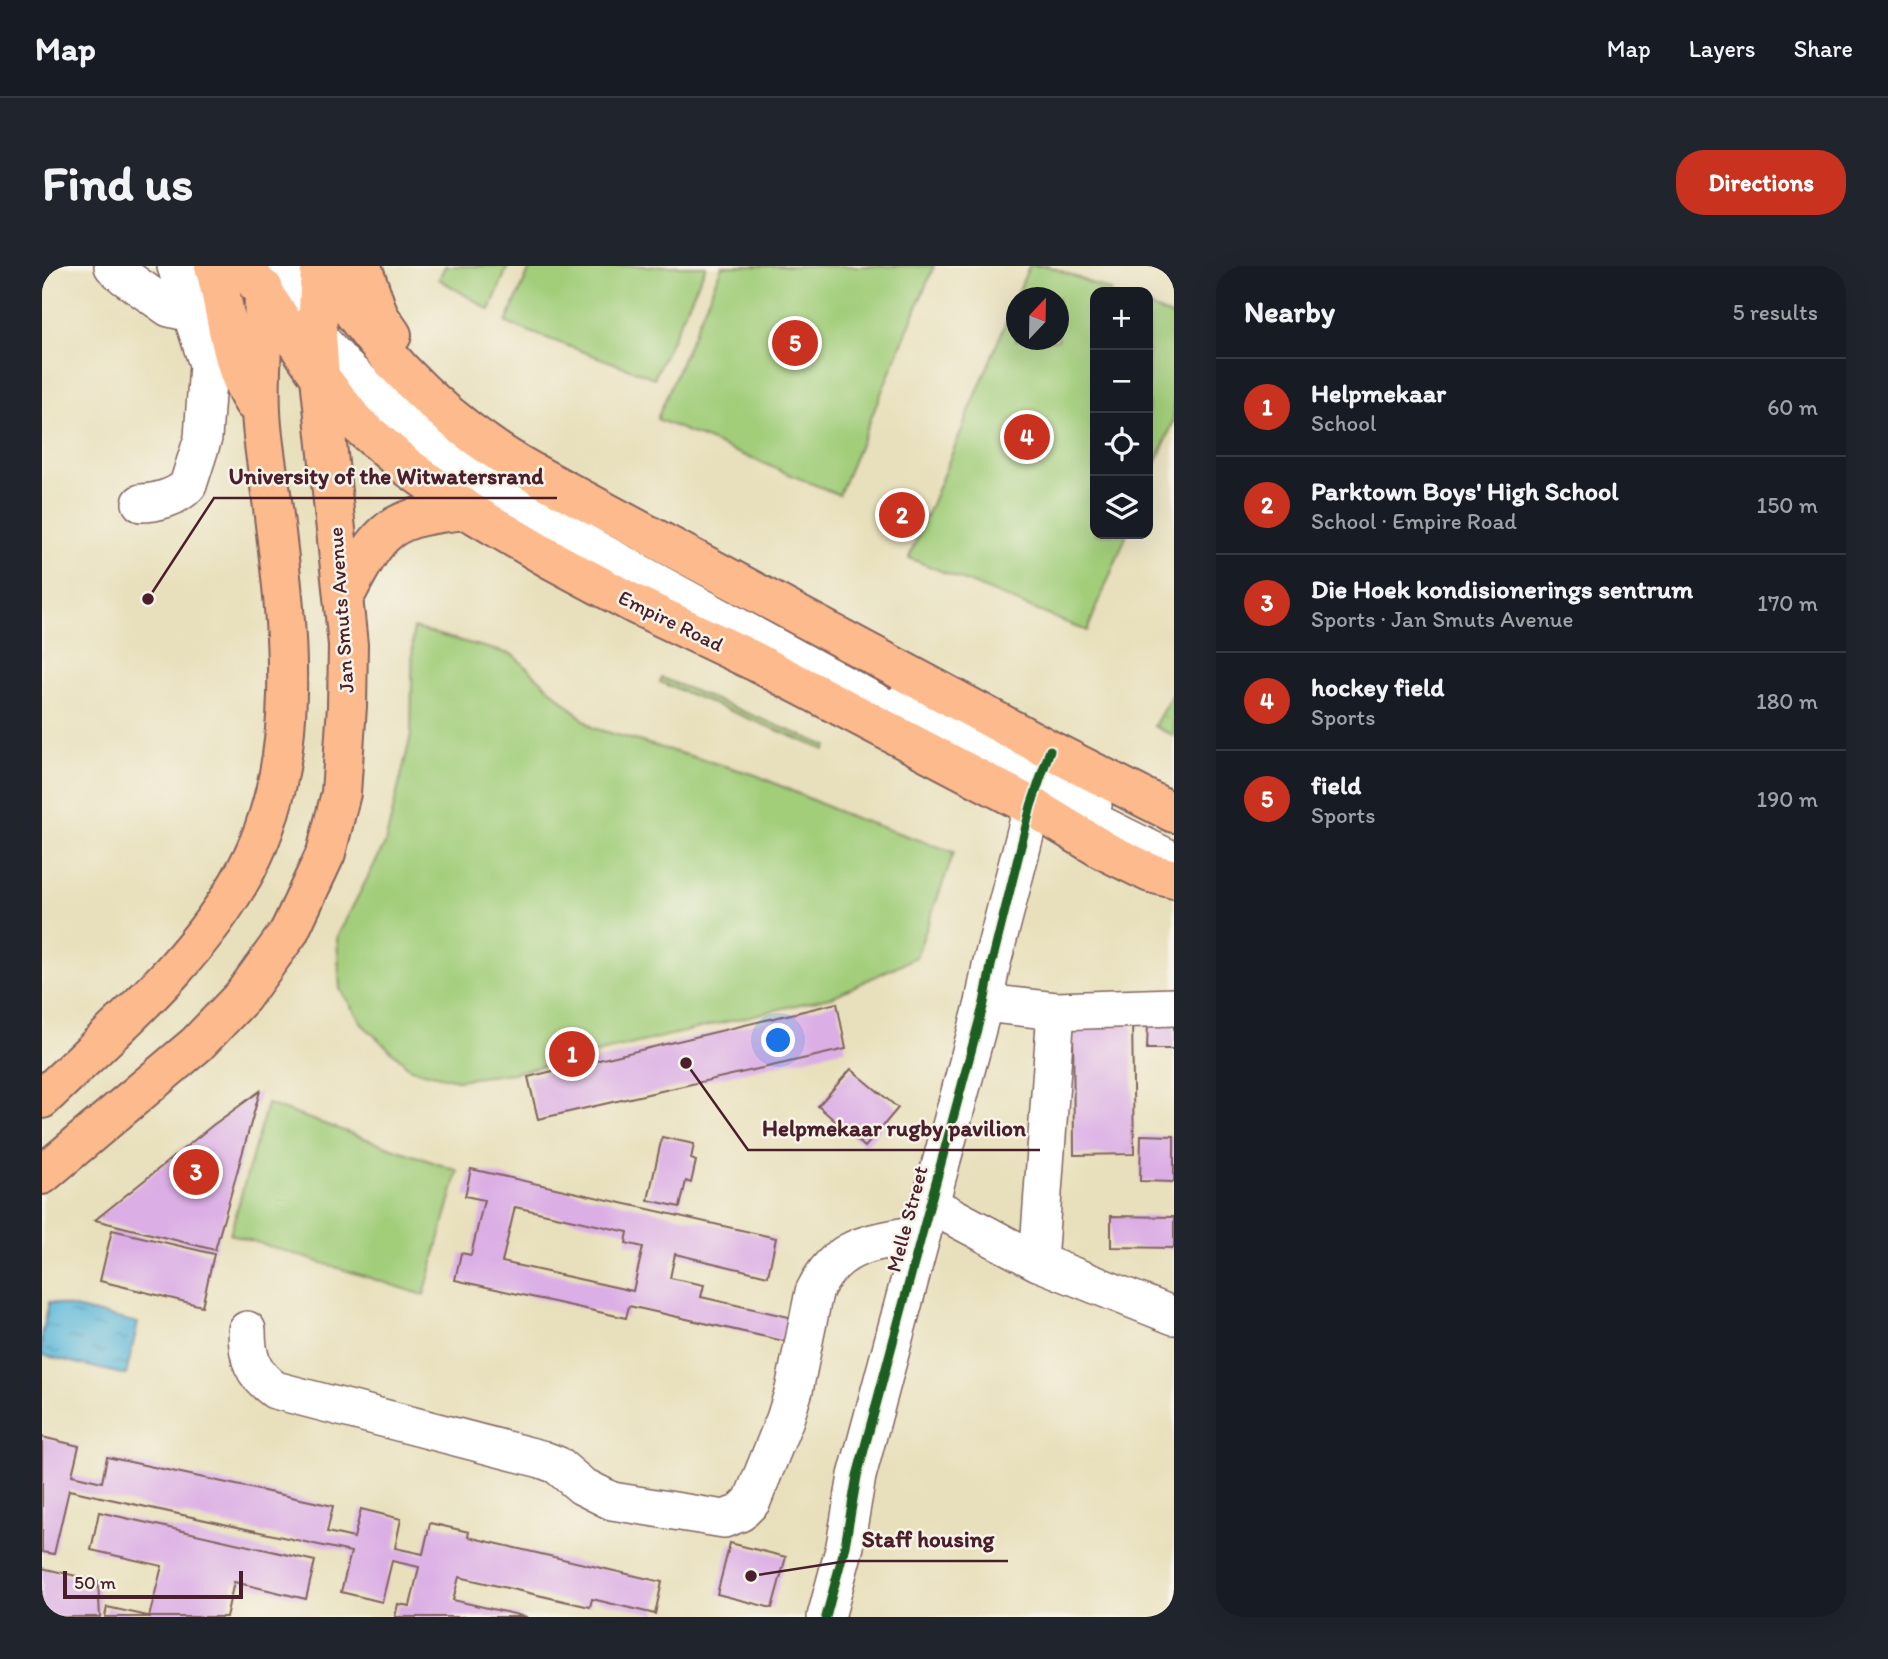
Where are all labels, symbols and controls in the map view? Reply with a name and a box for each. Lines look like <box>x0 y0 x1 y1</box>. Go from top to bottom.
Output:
text: Map <box>35 29 96 68</box>
text: Map <box>1607 34 1651 63</box>
text: Layers <box>1689 34 1756 63</box>
text: Share <box>1794 34 1853 63</box>
button: Directions <box>1676 150 1846 215</box>
text: Find us <box>42 153 193 212</box>
north arrow <box>1006 287 1069 350</box>
map controls <box>1090 287 1153 539</box>
button: + <box>1090 287 1153 350</box>
text: Nearby <box>1244 293 1335 330</box>
text: 5 results <box>1732 298 1818 326</box>
pin: 5 <box>772 317 818 369</box>
button: − <box>1090 350 1153 413</box>
text: Helpmekaar <box>1311 377 1446 409</box>
text: 1 <box>1262 393 1272 421</box>
text: 60 m <box>1767 393 1818 421</box>
text: School <box>1311 409 1376 437</box>
pin: 4 <box>1004 411 1050 463</box>
button: locate <box>1090 413 1153 476</box>
callout: University of the Witwatersrand <box>214 454 557 498</box>
text: University of the Witwatersrand <box>228 462 544 490</box>
text: Parktown Boys' High School <box>1311 475 1619 507</box>
button: layers <box>1090 476 1153 539</box>
pin: 2 <box>879 489 925 541</box>
text: 2 <box>1261 491 1273 519</box>
text: 150 m <box>1757 491 1818 519</box>
text: School · Empire Road <box>1311 507 1517 535</box>
street label: Jan Smuts Avenue <box>322 526 359 694</box>
text: Die Hoek kondisionerings sentrum <box>1311 573 1693 605</box>
street label: Empire Road <box>615 584 728 657</box>
text: 3 <box>1261 589 1273 617</box>
text: 170 m <box>1757 589 1818 617</box>
text: Sports · Jan Smuts Avenue <box>1311 605 1573 633</box>
text: hockey field <box>1311 671 1445 703</box>
text: 4 <box>1260 687 1274 715</box>
text: 180 m <box>1756 687 1818 715</box>
text: Sports <box>1311 703 1375 731</box>
text: field <box>1311 769 1361 801</box>
text: 5 <box>1261 785 1273 813</box>
text: 190 m <box>1757 785 1818 813</box>
text: Sports <box>1311 801 1375 829</box>
your location <box>761 1023 795 1057</box>
pin: 1 <box>549 1028 595 1080</box>
callout: Helpmekaar rugby pavilion <box>748 1106 1040 1150</box>
text: Helpmekaar rugby pavilion <box>762 1114 1027 1142</box>
pin: 3 <box>173 1146 219 1198</box>
street label: Melle Street <box>880 1163 933 1275</box>
callout: Staff housing <box>847 1517 1008 1561</box>
text: Staff housing <box>862 1525 996 1553</box>
scale bar <box>63 1568 243 1600</box>
text: 50 m <box>74 1571 116 1594</box>

